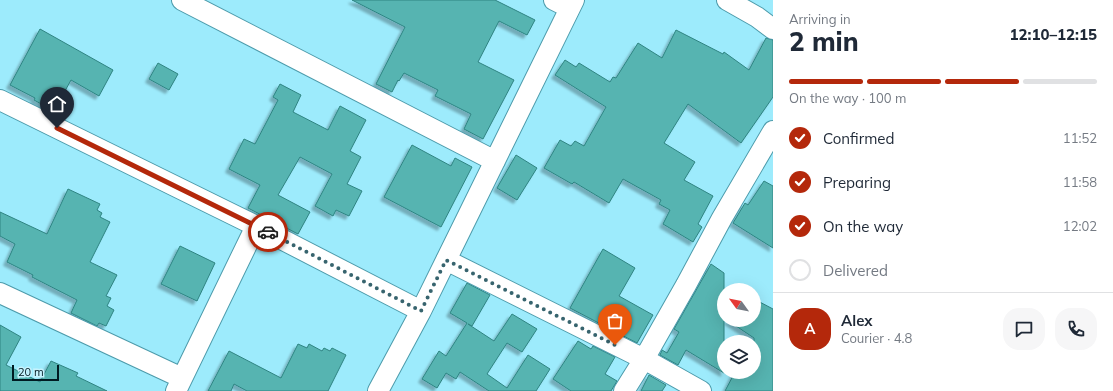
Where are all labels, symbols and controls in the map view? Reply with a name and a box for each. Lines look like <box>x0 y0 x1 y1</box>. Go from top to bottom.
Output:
text: Arriving in <box>789 11 851 27</box>
text: 2 min <box>789 25 859 58</box>
text: 12:10–12:15 <box>1010 25 1097 44</box>
pin <box>40 87 74 128</box>
text: On the way · 100 m <box>789 90 906 106</box>
icon: home <box>46 93 68 115</box>
icon: check <box>789 127 811 149</box>
text: Confirmed <box>823 129 894 148</box>
text: 11:52 <box>1063 130 1097 146</box>
icon: check <box>789 171 811 193</box>
text: Preparing <box>823 173 891 192</box>
text: 11:58 <box>1063 174 1097 190</box>
courier <box>248 212 288 252</box>
icon: check <box>789 215 811 237</box>
text: On the way <box>823 217 903 236</box>
text: 12:02 <box>1063 218 1097 234</box>
icon: car <box>257 221 279 243</box>
text: Delivered <box>823 261 888 280</box>
north arrow <box>717 283 761 327</box>
map controls <box>717 283 761 379</box>
pin <box>598 304 632 345</box>
button: chat <box>1003 308 1045 350</box>
button: phone <box>1055 308 1097 350</box>
icon: bag <box>604 310 626 332</box>
text: Alex <box>841 311 873 330</box>
text: A <box>804 319 816 338</box>
text: Courier · 4.8 <box>841 330 912 346</box>
button: layers <box>717 335 761 379</box>
scale bar <box>12 363 59 382</box>
text: 20 m <box>18 365 44 379</box>

